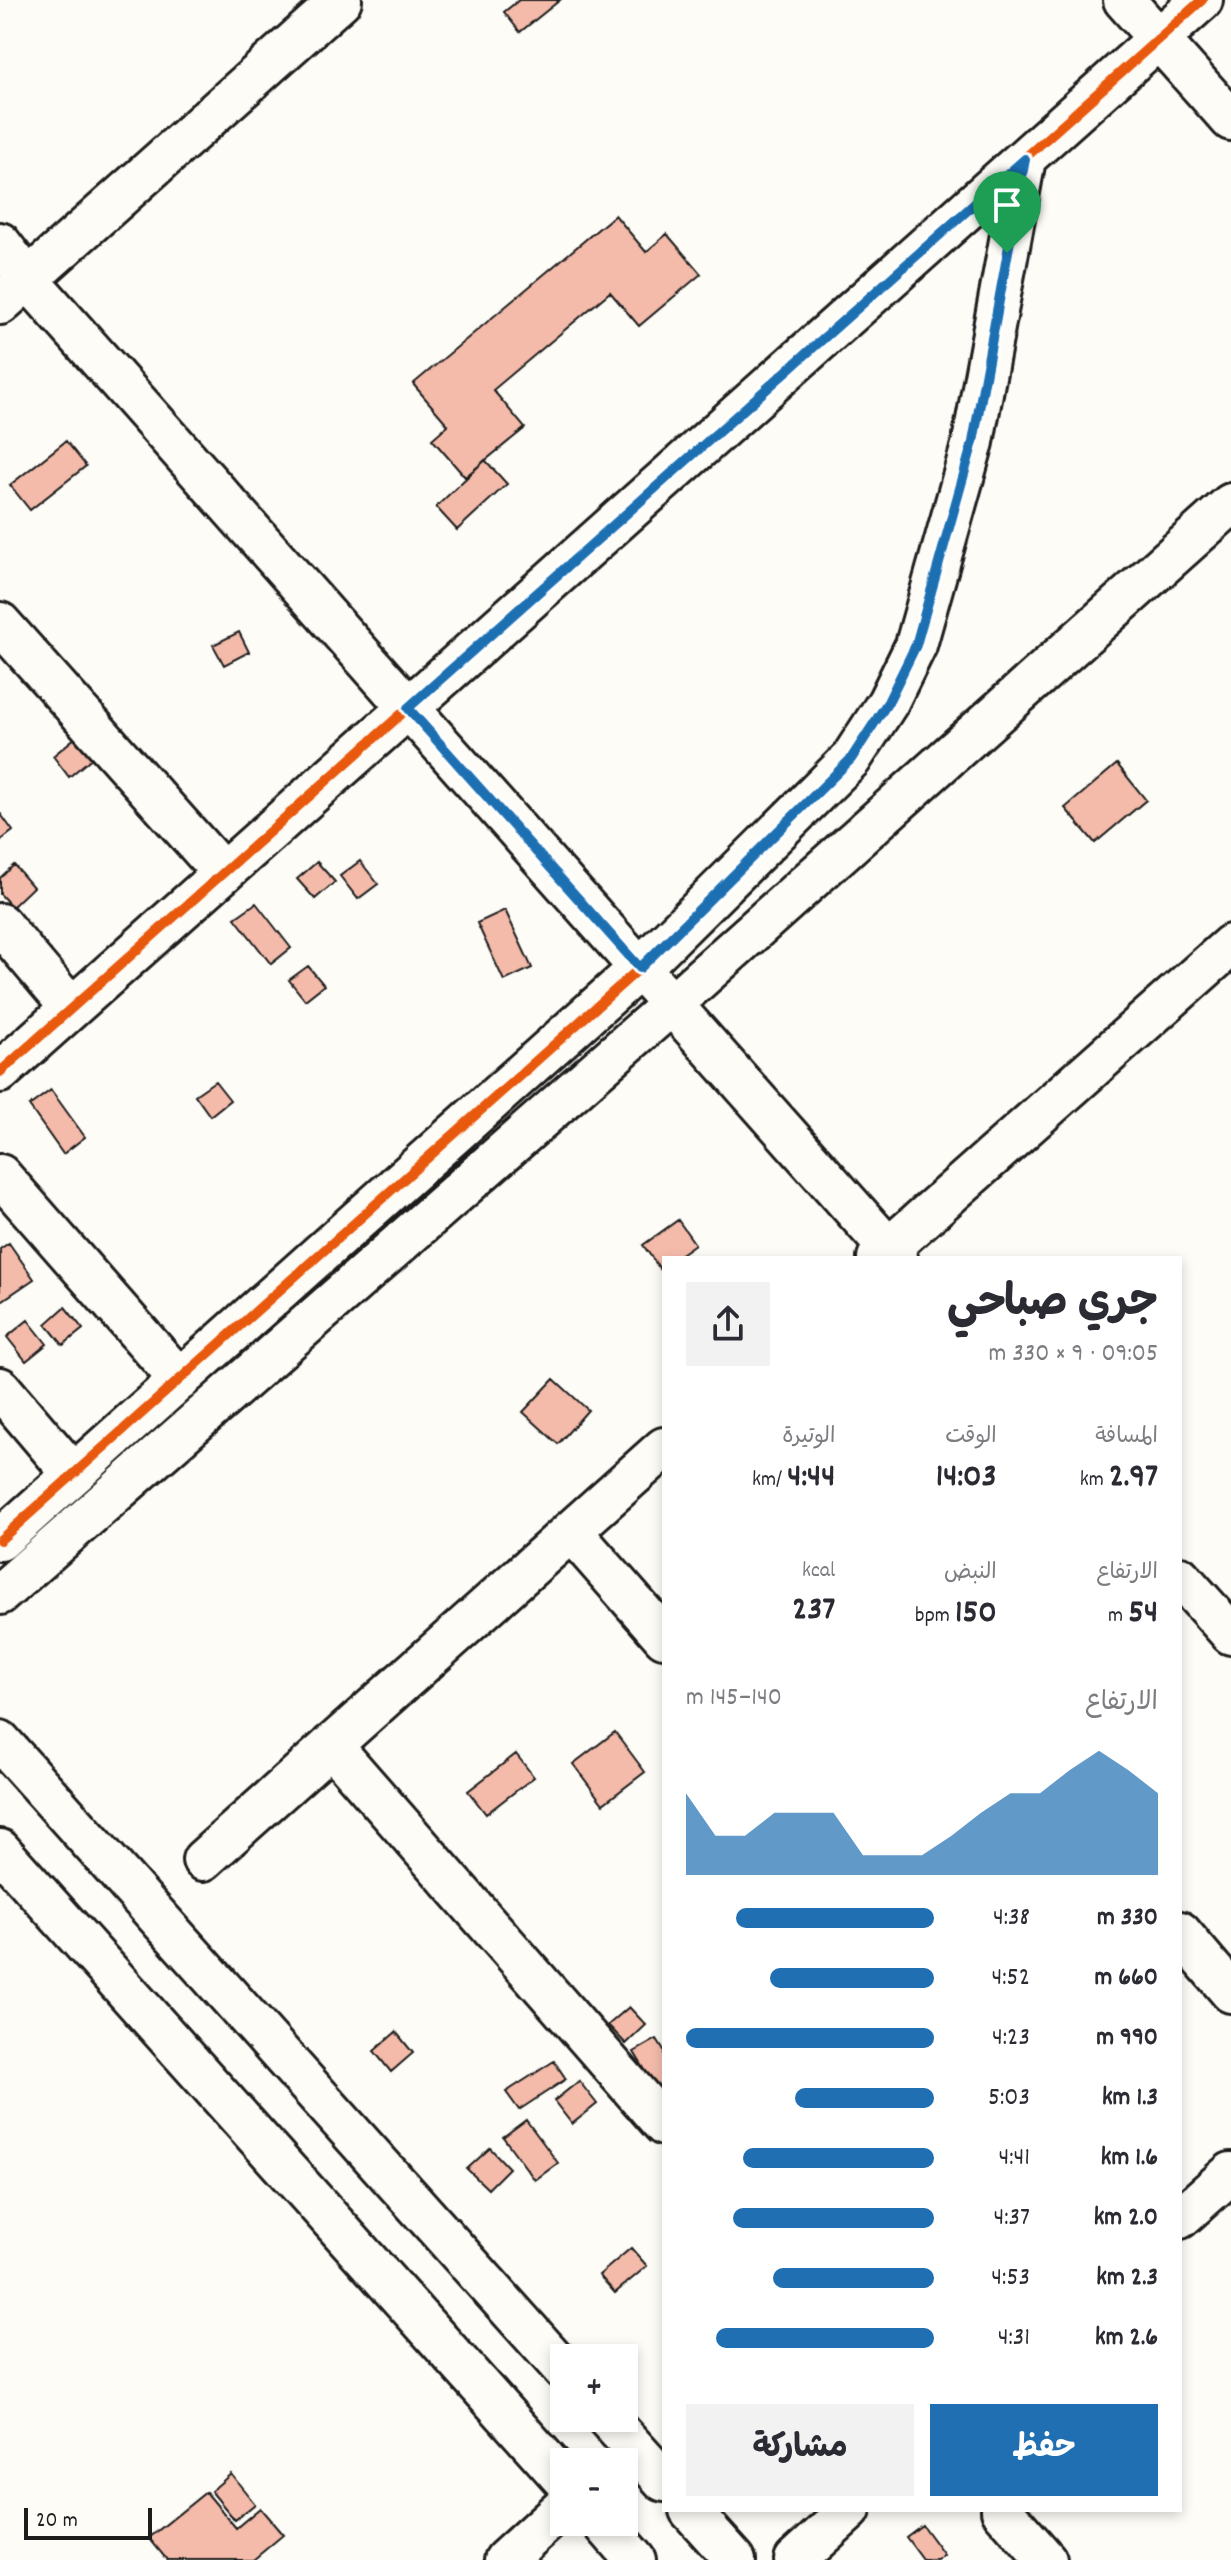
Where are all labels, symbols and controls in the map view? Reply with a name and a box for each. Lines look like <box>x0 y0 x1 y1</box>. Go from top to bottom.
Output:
pin <box>973 171 1041 253</box>
icon: arrive <box>985 183 1029 227</box>
text: جري صباحي <box>947 1274 1158 1337</box>
button: share <box>686 1282 770 1366</box>
text: 09:05 · 9 × 330 m <box>988 1336 1158 1373</box>
text: الوتيرة <box>782 1422 835 1453</box>
text: الوقت <box>945 1422 997 1453</box>
text: المسافة <box>1095 1422 1158 1453</box>
text: 4:44 <box>787 1454 835 1503</box>
text: 14:03 <box>936 1454 997 1503</box>
text: 2.97 <box>1109 1454 1158 1503</box>
text: /km <box>752 1465 787 1496</box>
text: km <box>1080 1465 1109 1496</box>
text: kcal <box>802 1556 835 1587</box>
text: النبض <box>944 1558 997 1589</box>
text: الارتفاع <box>1096 1558 1158 1589</box>
text: 237 <box>792 1587 835 1636</box>
text: 150 <box>955 1590 997 1639</box>
text: 54 <box>1128 1590 1158 1639</box>
text: bpm <box>915 1601 955 1632</box>
text: m <box>1108 1601 1128 1632</box>
text: 140–145 m <box>686 1680 782 1717</box>
text: الارتفاع <box>1085 1685 1158 1722</box>
text: 4:38 <box>993 1900 1030 1937</box>
text: 330 m <box>1097 1900 1158 1937</box>
text: 4:52 <box>991 1960 1030 1997</box>
text: 660 m <box>1095 1960 1158 1997</box>
text: 4:23 <box>992 2020 1030 2057</box>
text: 990 m <box>1096 2020 1158 2057</box>
text: 5:03 <box>988 2080 1030 2117</box>
text: 1.3 km <box>1102 2080 1158 2117</box>
text: 4:41 <box>998 2140 1030 2177</box>
text: 1.6 km <box>1101 2140 1158 2177</box>
text: 4:37 <box>993 2200 1030 2237</box>
text: 2.0 km <box>1094 2200 1158 2237</box>
text: 4:53 <box>991 2260 1030 2297</box>
text: 2.3 km <box>1096 2260 1158 2297</box>
text: 4:31 <box>998 2320 1030 2357</box>
text: 2.6 km <box>1095 2320 1158 2357</box>
map controls <box>550 2344 638 2536</box>
button: + <box>550 2344 638 2432</box>
button: مشاركة <box>686 2404 914 2496</box>
button: حفظ <box>930 2404 1158 2496</box>
button: − <box>550 2448 638 2536</box>
scale bar <box>24 2504 152 2540</box>
text: 20 m <box>36 2506 78 2537</box>

